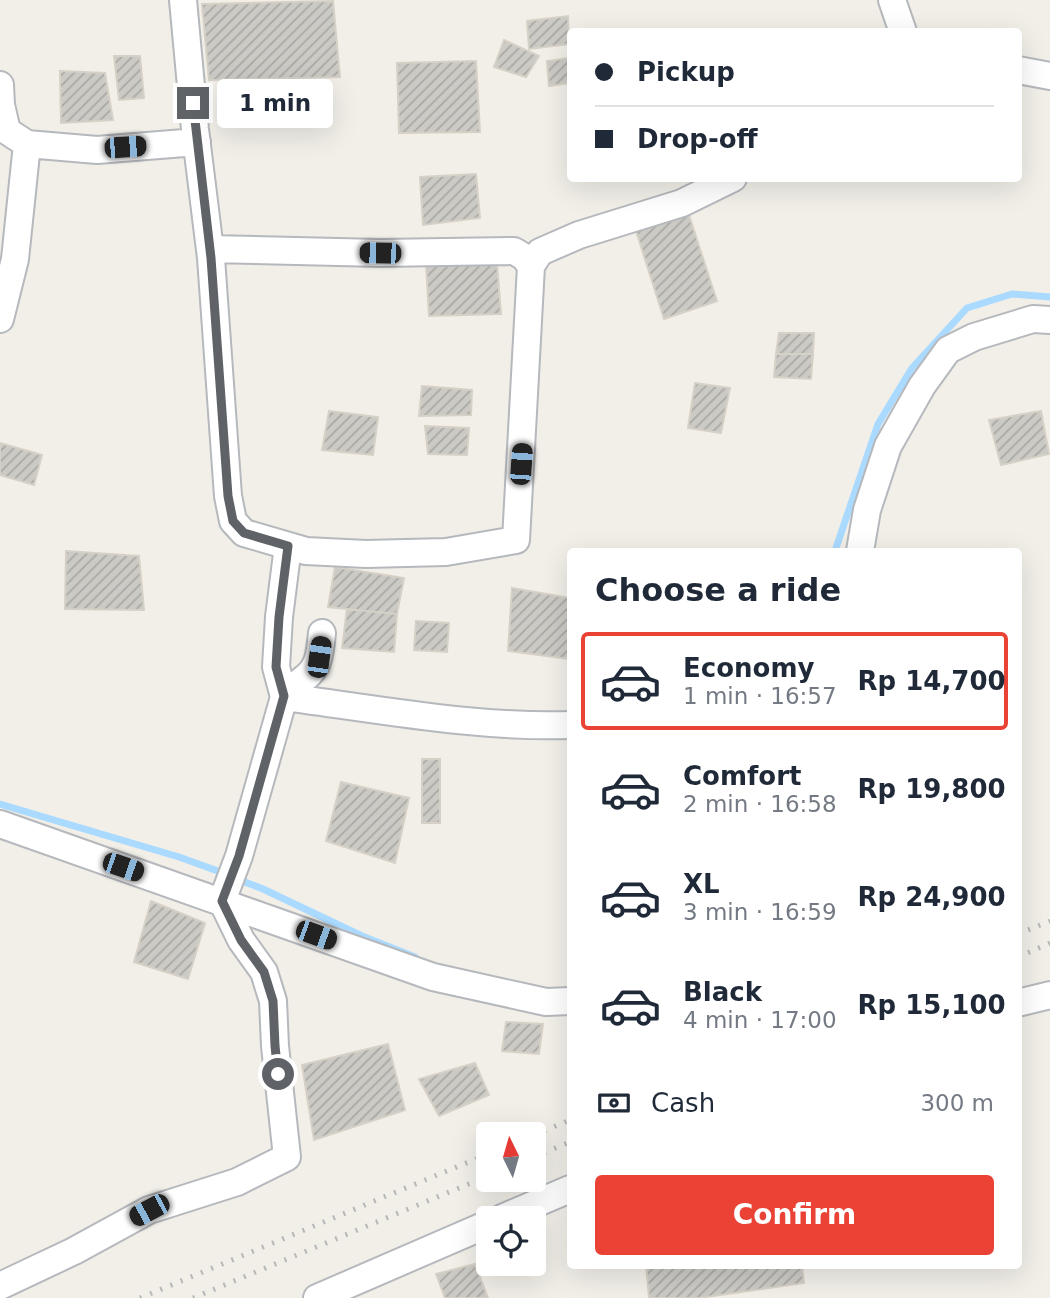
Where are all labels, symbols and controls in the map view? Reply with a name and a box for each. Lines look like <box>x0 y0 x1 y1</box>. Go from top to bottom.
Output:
text: Pickup <box>637 57 735 87</box>
callout: 1 min <box>218 78 333 128</box>
route end <box>177 87 209 119</box>
text: 1 min <box>239 90 311 116</box>
text: Drop-off <box>637 124 758 154</box>
car <box>104 135 147 159</box>
car <box>359 242 402 264</box>
car <box>510 442 533 486</box>
text: Choose a ride <box>595 571 841 609</box>
car <box>306 635 333 679</box>
icon: car <box>599 650 662 713</box>
text: Economy <box>683 653 814 683</box>
text: Rp 14,700 <box>858 666 1006 696</box>
text: 1 min · 16:57 <box>683 683 837 709</box>
icon: car <box>599 758 662 821</box>
text: Comfort <box>683 761 801 791</box>
text: Rp 19,800 <box>858 774 1006 804</box>
text: 2 min · 16:58 <box>683 791 837 817</box>
car <box>100 850 147 884</box>
icon: car <box>599 866 662 929</box>
text: XL <box>683 869 720 899</box>
text: Rp 24,900 <box>858 882 1006 912</box>
text: 3 min · 16:59 <box>683 899 837 925</box>
car <box>293 918 340 952</box>
icon: car <box>599 974 662 1037</box>
text: Black <box>683 977 762 1007</box>
text: Rp 15,100 <box>858 990 1006 1020</box>
text: 4 min · 17:00 <box>683 1007 837 1033</box>
route start <box>262 1058 294 1090</box>
icon: cash <box>595 1084 633 1122</box>
text: Cash <box>651 1088 715 1118</box>
text: 300 m <box>920 1090 994 1116</box>
north arrow <box>476 1122 546 1192</box>
map controls <box>476 1122 546 1276</box>
button: Confirm <box>595 1175 994 1255</box>
car <box>126 1191 173 1229</box>
button: locate <box>476 1206 546 1276</box>

